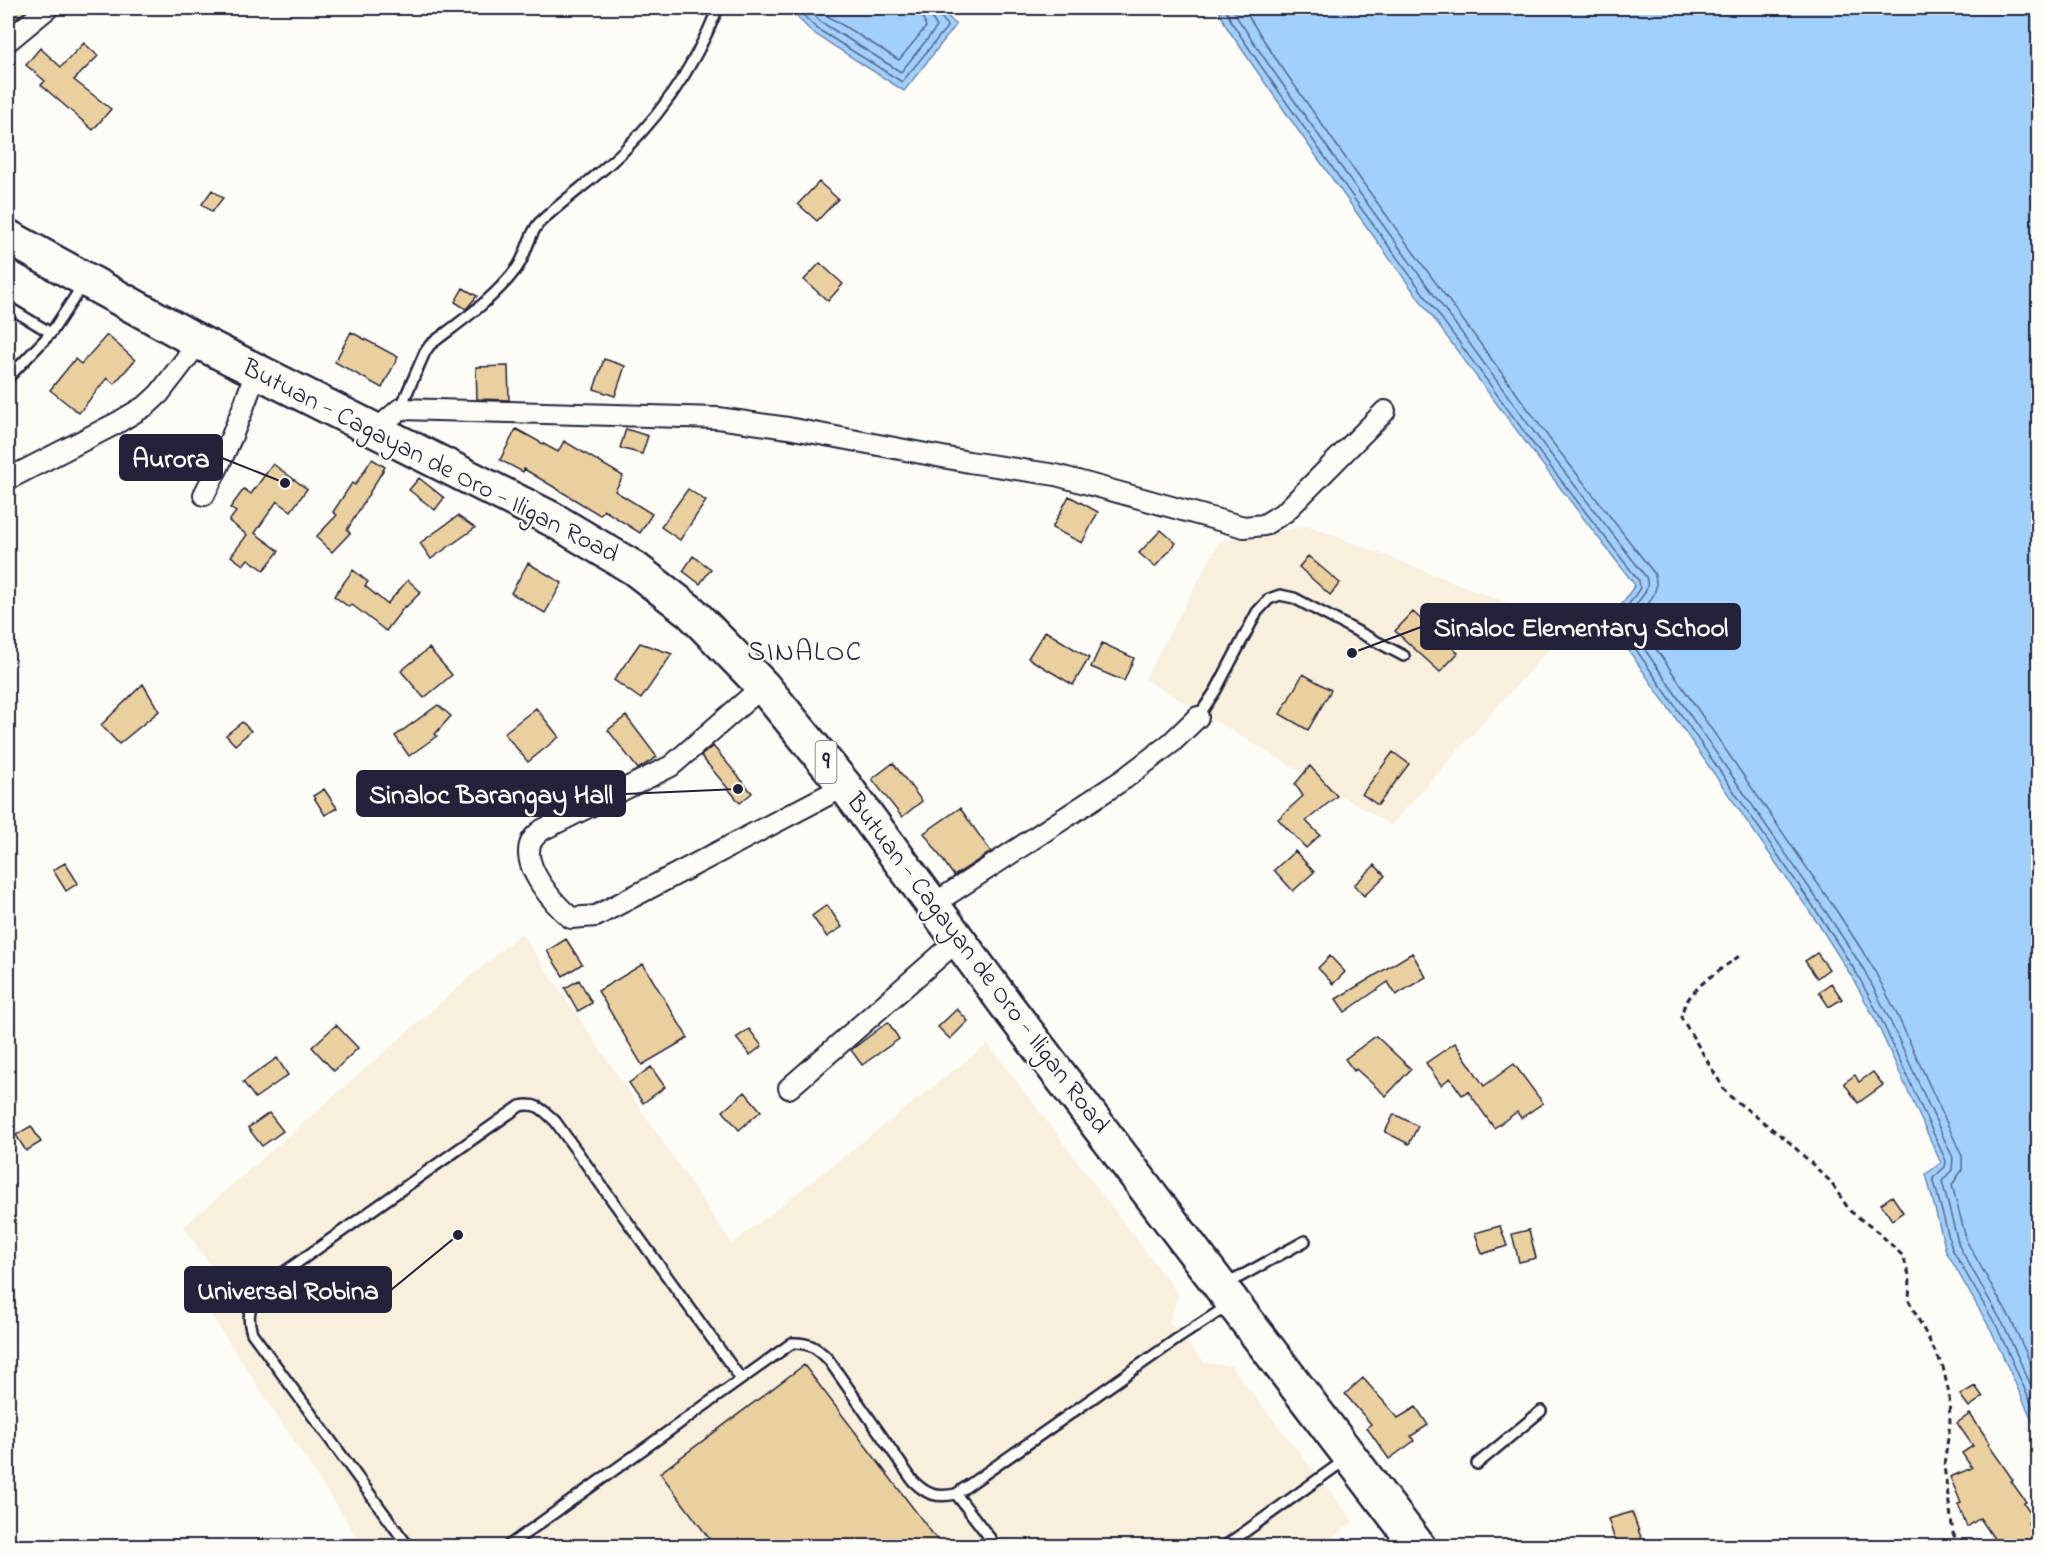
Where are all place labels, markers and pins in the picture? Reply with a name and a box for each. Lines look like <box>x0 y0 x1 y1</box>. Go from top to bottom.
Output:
callout: Aurora <box>120 435 222 480</box>
callout: Sinaloc Elementary School <box>1421 604 1740 649</box>
callout: Sinaloc Barangay Hall <box>357 771 625 816</box>
callout: Universal Robina <box>185 1267 391 1312</box>

